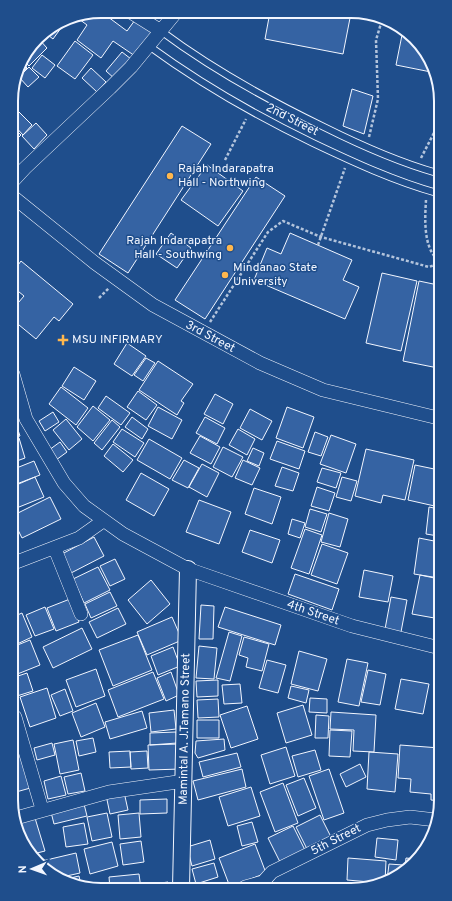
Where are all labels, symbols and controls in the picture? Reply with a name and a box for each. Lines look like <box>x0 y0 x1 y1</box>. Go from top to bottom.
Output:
street label: 2nd Street <box>263 100 321 140</box>
place label: Rajah Indarapatra Hall - Northwing <box>178 161 274 191</box>
marker: Rajah Indarapatra Hall - Northwing <box>165 171 175 181</box>
place label: Rajah Indarapatra Hall - Southwing <box>126 233 222 263</box>
marker: Rajah Indarapatra Hall - Southwing <box>225 243 235 253</box>
place label: Mindanao State University <box>233 260 317 290</box>
marker: Mindanao State University <box>220 270 230 280</box>
street label: 3rd Street <box>182 317 238 357</box>
place label: MSU INFIRMARY <box>72 332 163 348</box>
marker: MSU INFIRMARY <box>57 334 69 346</box>
street label: 4th Street <box>285 597 341 629</box>
street label: Mamintal A. J.Tamano Street <box>176 653 194 805</box>
street label: 5th Street <box>308 821 364 859</box>
north arrow <box>12 849 52 889</box>
text: N <box>16 865 30 874</box>

